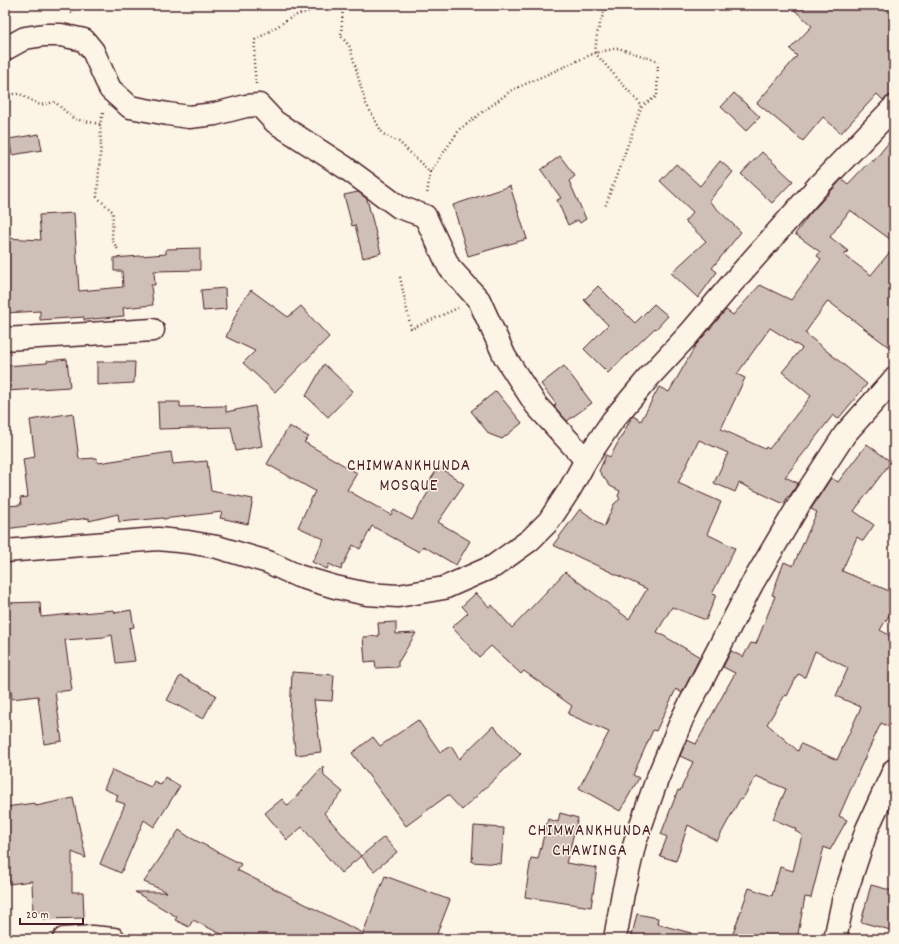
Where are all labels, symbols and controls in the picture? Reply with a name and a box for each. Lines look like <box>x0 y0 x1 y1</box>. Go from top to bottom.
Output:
district label: CHIMWANKHUNDA MOSQUE <box>347 455 471 499</box>
district label: CHIMWANKHUNDA CHAWINGA <box>528 820 652 864</box>
scale bar <box>20 900 83 926</box>
text: 20 m <box>26 907 49 924</box>

